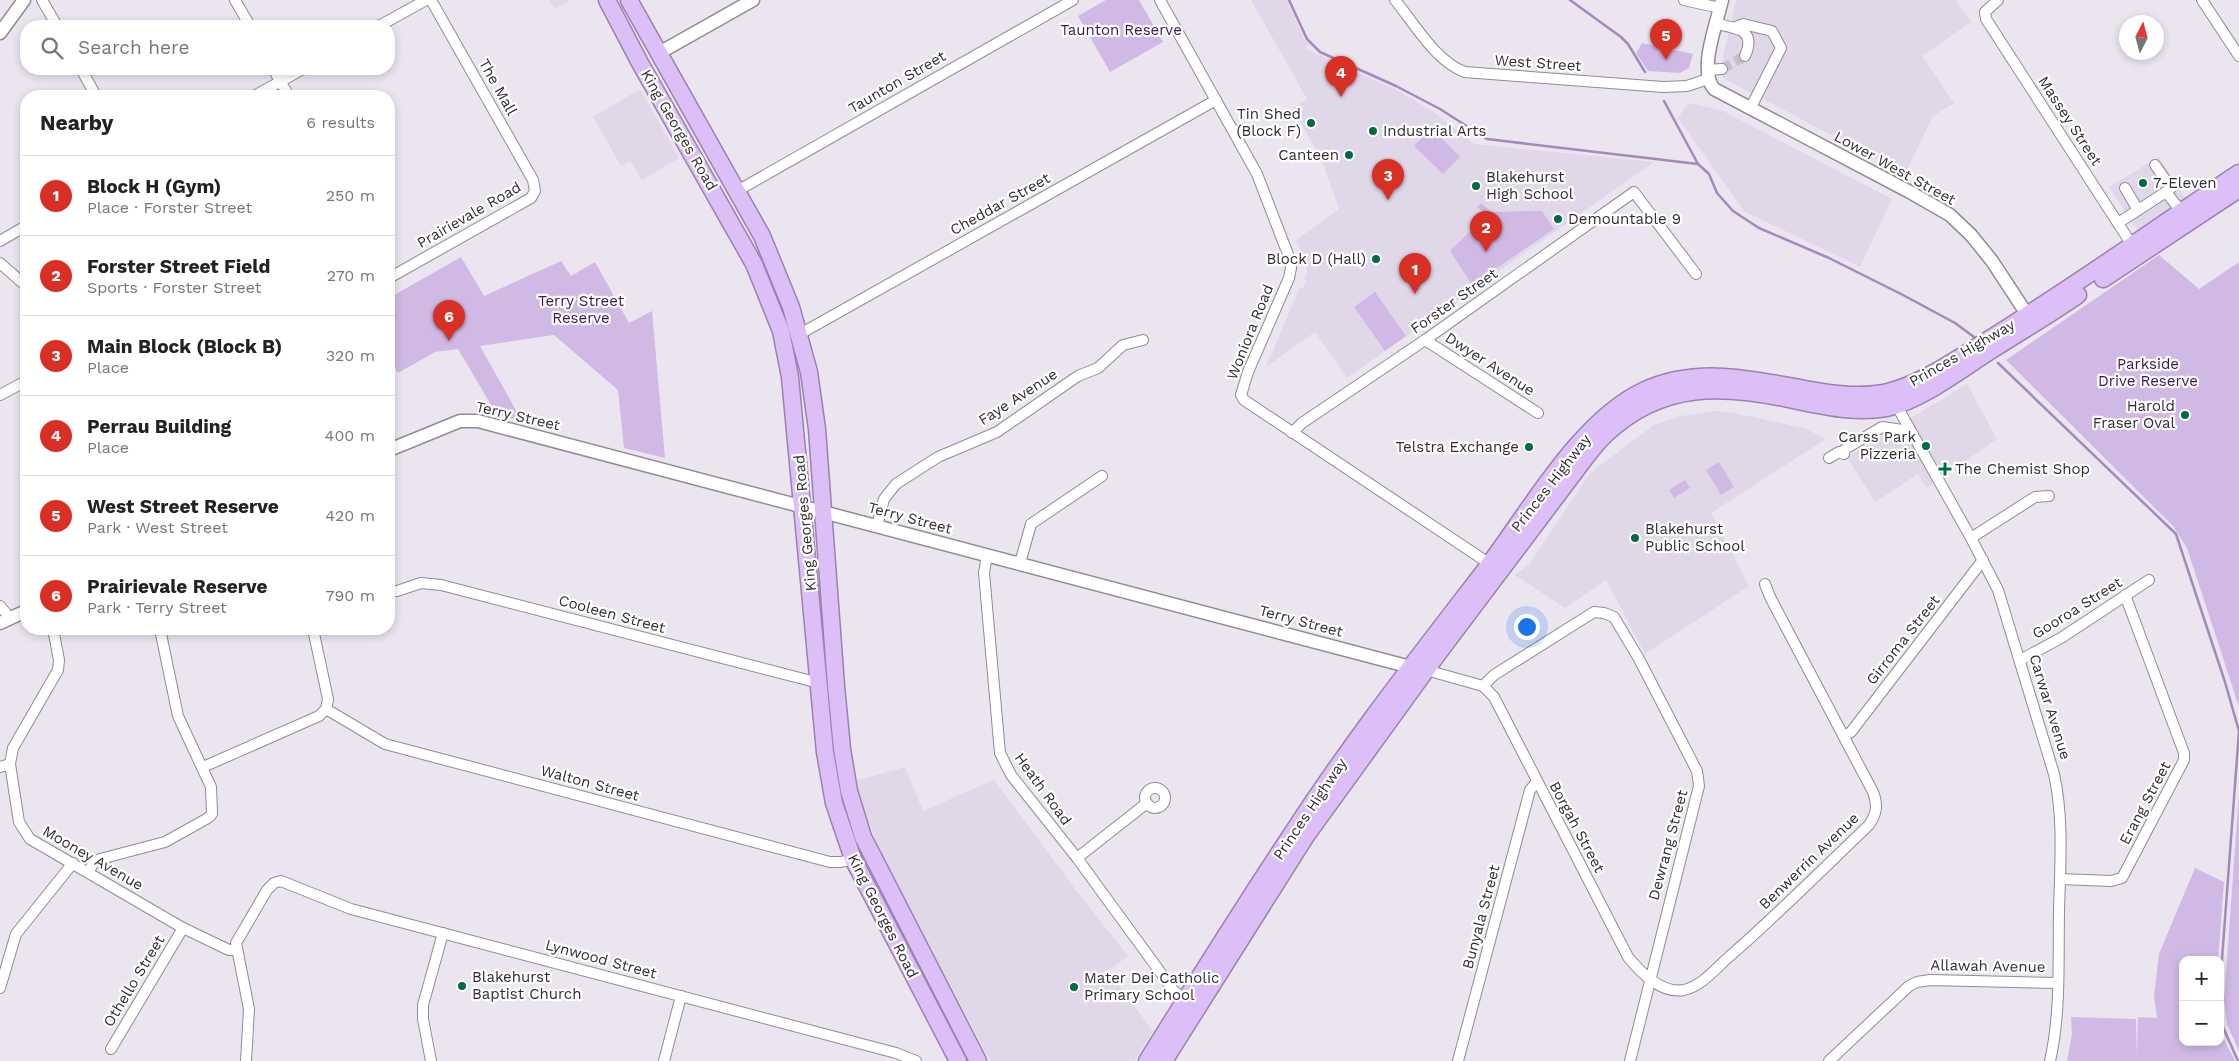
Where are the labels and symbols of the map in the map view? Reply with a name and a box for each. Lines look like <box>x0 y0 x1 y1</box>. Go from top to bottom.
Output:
north arrow <box>2119 15 2164 60</box>
pin: 5 <box>1650 19 1682 60</box>
park label: Taunton Reserve <box>1060 21 1182 39</box>
street label: Taunton Street <box>845 47 949 117</box>
street label: West Street <box>1494 51 1583 75</box>
street label: The Mall <box>475 55 521 119</box>
pin: 4 <box>1325 56 1357 97</box>
street label: King Georges Road <box>637 66 721 194</box>
street label: Massey Street <box>2034 73 2106 170</box>
place label: Tin Shed (Block F) <box>1236 105 1301 140</box>
marker: Tin Shed (Block F) <box>1305 117 1317 129</box>
place label: Industrial Arts <box>1383 122 1487 140</box>
marker: Industrial Arts <box>1367 125 1379 137</box>
street label: Lower West Street <box>1831 127 1959 209</box>
place label: Canteen <box>1278 146 1339 164</box>
marker: Canteen <box>1343 149 1355 161</box>
pin: 3 <box>1372 159 1404 200</box>
place label: Blakehurst High School <box>1486 168 1574 203</box>
street label: Cheddar Street <box>947 169 1054 239</box>
place label: 7-Eleven <box>2153 174 2217 192</box>
marker: 7-Eleven <box>2137 177 2149 189</box>
street label: Prairievale Road <box>414 178 524 252</box>
marker: Blakehurst High School <box>1470 180 1482 192</box>
place label: Demountable 9 <box>1568 210 1681 228</box>
pin: 2 <box>1470 211 1502 252</box>
marker: Demountable 9 <box>1552 213 1564 225</box>
place label: Block D (Hall) <box>1266 250 1366 268</box>
marker: Block D (Hall) <box>1370 253 1382 265</box>
pin: 1 <box>1399 253 1431 294</box>
street label: Forster Street <box>1407 264 1502 338</box>
street label: Woniora Road <box>1223 282 1277 382</box>
park label: Terry Street Reserve <box>538 292 625 327</box>
pin: 6 <box>433 300 465 341</box>
street label: Princes Highway <box>1906 315 2018 391</box>
street label: Dwyer Avenue <box>1442 328 1538 400</box>
park label: Parkside Drive Reserve <box>2098 355 2198 390</box>
street label: Faye Avenue <box>975 365 1061 429</box>
place label: Harold Fraser Oval <box>2093 397 2175 432</box>
street label: Terry Street <box>474 398 563 435</box>
marker: Harold Fraser Oval <box>2179 409 2191 421</box>
place label: Carss Park Pizzeria <box>1838 428 1917 463</box>
street label: Princes Highway <box>1507 430 1595 535</box>
place label: Telstra Exchange <box>1396 438 1519 456</box>
marker: Carss Park Pizzeria <box>1920 440 1932 452</box>
marker: Telstra Exchange <box>1523 441 1535 453</box>
street label: King Georges Road <box>790 454 820 592</box>
place label: The Chemist Shop <box>1955 460 2090 478</box>
marker: The Chemist Shop <box>1939 463 1951 475</box>
street label: Terry Street <box>866 498 955 538</box>
place label: Blakehurst Public School <box>1645 520 1745 555</box>
marker: Blakehurst Public School <box>1629 532 1641 544</box>
street label: Gooroa Street <box>2029 573 2126 643</box>
street label: Cooleen Street <box>557 591 668 637</box>
street label: Girroma Street <box>1862 591 1944 688</box>
street label: Terry Street <box>1257 601 1346 641</box>
your location <box>1514 614 1540 640</box>
street label: Carwar Avenue <box>2025 652 2075 762</box>
street label: Heath Road <box>1011 749 1075 829</box>
street label: Princes Highway <box>1269 754 1351 863</box>
street label: Erang Street <box>2116 758 2175 848</box>
street label: Walton Street <box>539 761 642 805</box>
street label: Borgah Street <box>1545 778 1609 876</box>
street label: Dewrang Street <box>1645 787 1692 902</box>
street label: Benwerrin Avenue <box>1755 809 1863 913</box>
street label: Mooney Avenue <box>39 822 147 894</box>
street label: King Georges Road <box>844 851 922 981</box>
street label: Bunyala Street <box>1458 862 1504 971</box>
street label: Othello Street <box>100 931 169 1030</box>
street label: Lynwood Street <box>543 935 659 983</box>
street label: Allawah Avenue <box>1930 956 2046 976</box>
place label: Blakehurst Baptist Church <box>472 968 582 1003</box>
place label: Mater Dei Catholic Primary School <box>1084 969 1219 1004</box>
marker: Blakehurst Baptist Church <box>456 980 468 992</box>
marker: Mater Dei Catholic Primary School <box>1068 981 1080 993</box>

